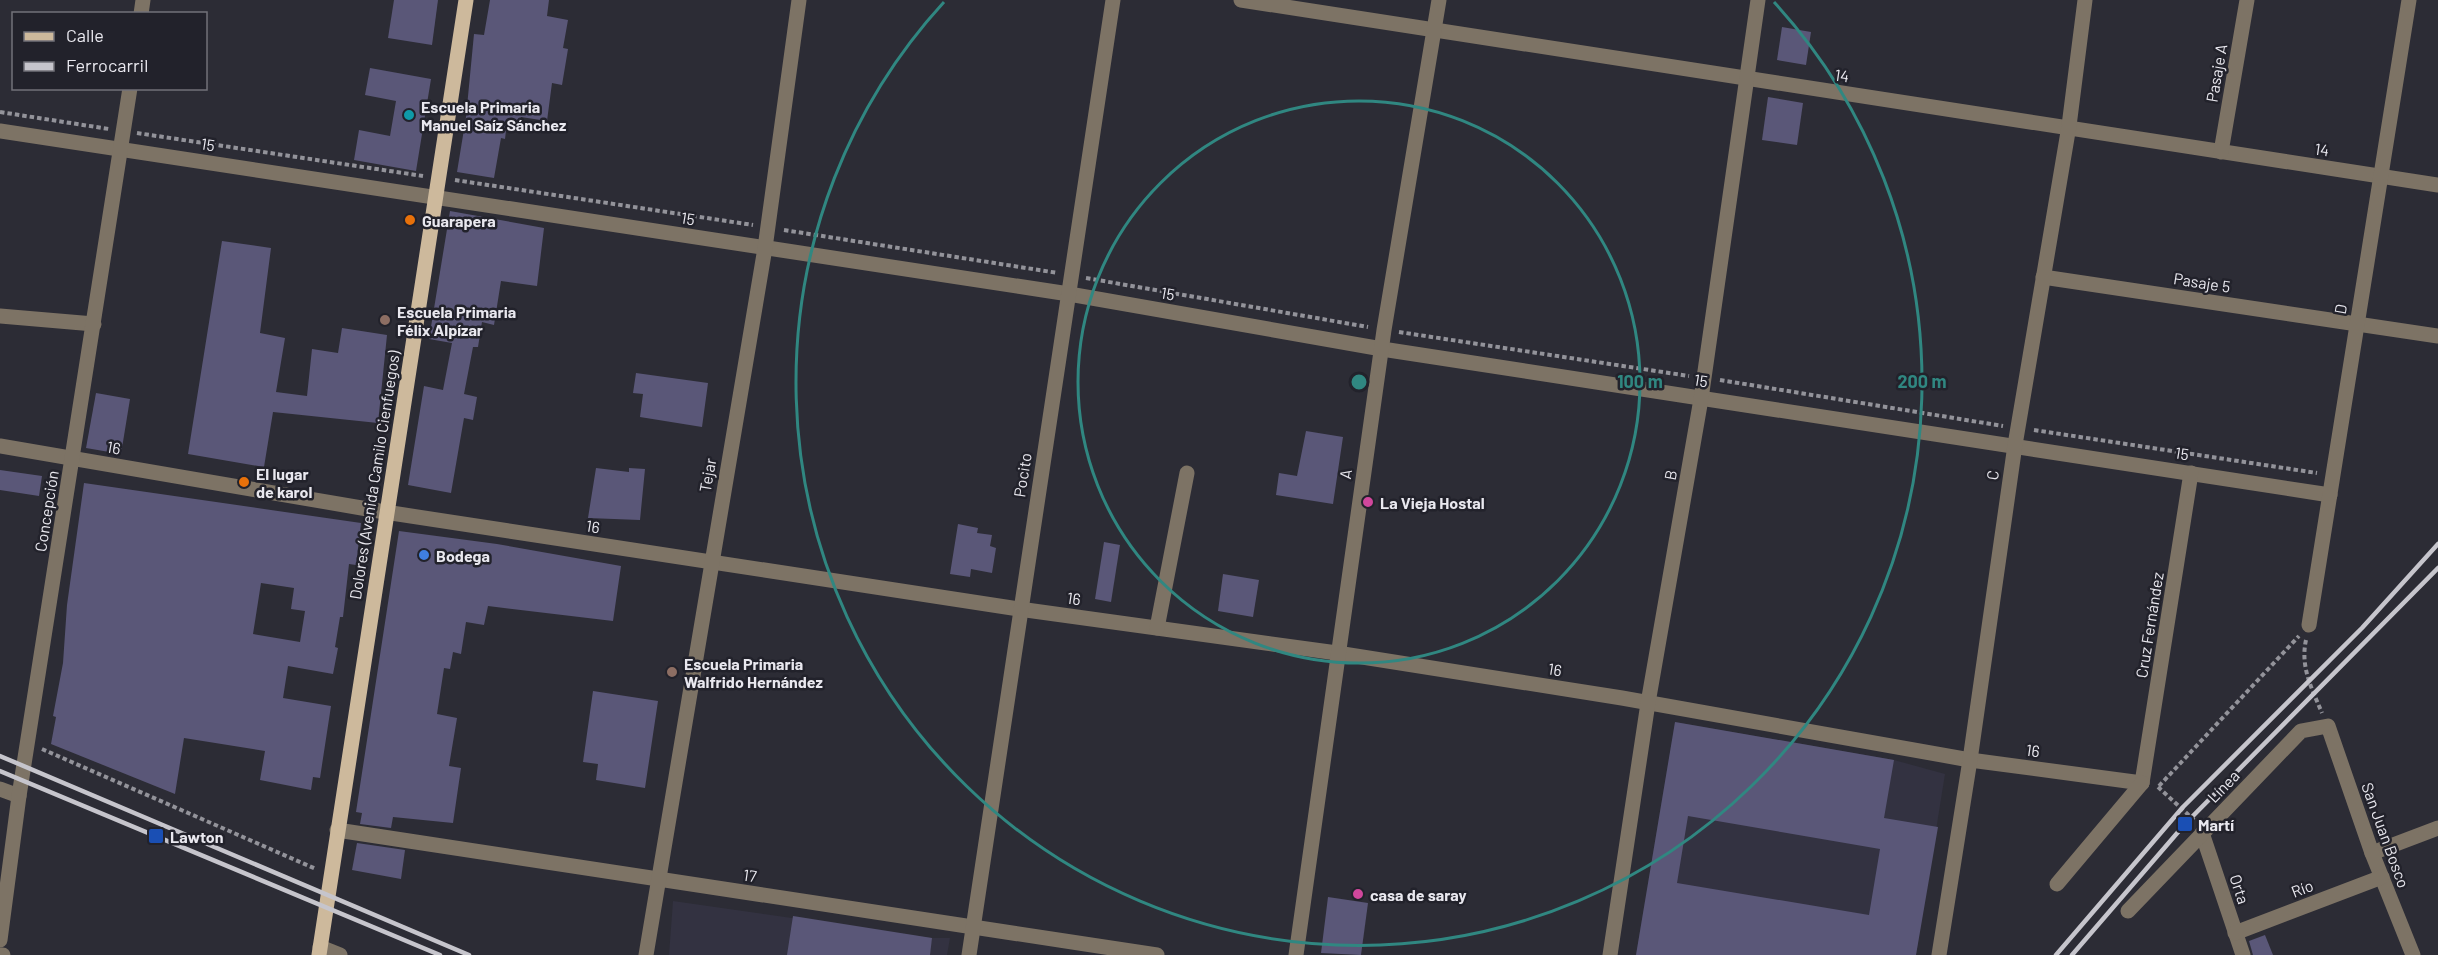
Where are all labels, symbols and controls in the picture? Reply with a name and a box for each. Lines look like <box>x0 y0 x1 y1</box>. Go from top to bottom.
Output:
legend <box>12 12 207 90</box>
text: Calle <box>66 24 104 46</box>
street label: Pasaje A <box>2202 42 2231 104</box>
text: Ferrocarril <box>66 54 148 76</box>
street label: 14 <box>1834 65 1850 85</box>
place label: Escuela Primaria Manuel Saíz Sánchez <box>421 97 566 134</box>
marker: Escuela Primaria Manuel Saíz Sánchez <box>402 108 416 122</box>
street label: 15 <box>200 134 216 154</box>
street label: 14 <box>2314 139 2330 159</box>
street label: 15 <box>680 208 696 228</box>
place label: Guarapera <box>422 211 496 230</box>
marker: Guarapera <box>403 213 417 227</box>
street label: Pasaje 5 <box>2172 268 2232 296</box>
street label: 15 <box>1160 282 1176 304</box>
place label: Escuela Primaria Félix Alpízar <box>397 302 516 339</box>
street label: D <box>2330 302 2350 316</box>
marker: Escuela Primaria Félix Alpízar <box>378 313 392 327</box>
street label: Dolores (Avenida Camilo Cienfuegos) <box>345 348 403 601</box>
text: 100 m <box>1617 370 1663 392</box>
street label: 15 <box>1693 370 1709 390</box>
text: 200 m <box>1897 370 1947 392</box>
centre of rings <box>1349 372 1369 392</box>
street label: 16 <box>106 436 122 458</box>
street label: 15 <box>2174 443 2190 463</box>
street label: Pocito <box>1009 451 1035 499</box>
street label: Tejar <box>695 456 719 494</box>
place label: El lugar de karol <box>256 464 312 501</box>
street label: A <box>1335 468 1355 480</box>
street label: B <box>1660 468 1680 482</box>
street label: Concepción <box>30 469 62 553</box>
street label: C <box>1982 469 2002 481</box>
marker: El lugar de karol <box>237 475 251 489</box>
place label: La Vieja Hostal <box>1380 493 1485 512</box>
marker: La Vieja Hostal <box>1361 495 1375 509</box>
street label: 16 <box>585 516 601 536</box>
place label: Bodega <box>436 546 490 565</box>
marker: Bodega <box>417 548 431 562</box>
street label: Cruz Fernández <box>2131 571 2167 679</box>
street label: 16 <box>1066 588 1082 608</box>
place label: Escuela Primaria Walfrido Hernández <box>684 654 823 691</box>
street label: 16 <box>1547 659 1563 679</box>
marker: Escuela Primaria Walfrido Hernández <box>665 665 679 679</box>
street label: 16 <box>2025 740 2041 760</box>
street label: Línea <box>2203 766 2243 806</box>
street label: San Juan Bosco <box>2358 780 2414 890</box>
marker: Martí <box>2176 815 2194 833</box>
place label: Martí <box>2198 815 2234 834</box>
marker: Lawton <box>147 827 165 845</box>
place label: Lawton <box>170 827 224 846</box>
street label: 17 <box>742 865 758 885</box>
street label: Orta <box>2226 872 2254 906</box>
street label: Río <box>2288 875 2316 901</box>
place label: casa de saray <box>1370 885 1467 904</box>
marker: casa de saray <box>1351 887 1365 901</box>

